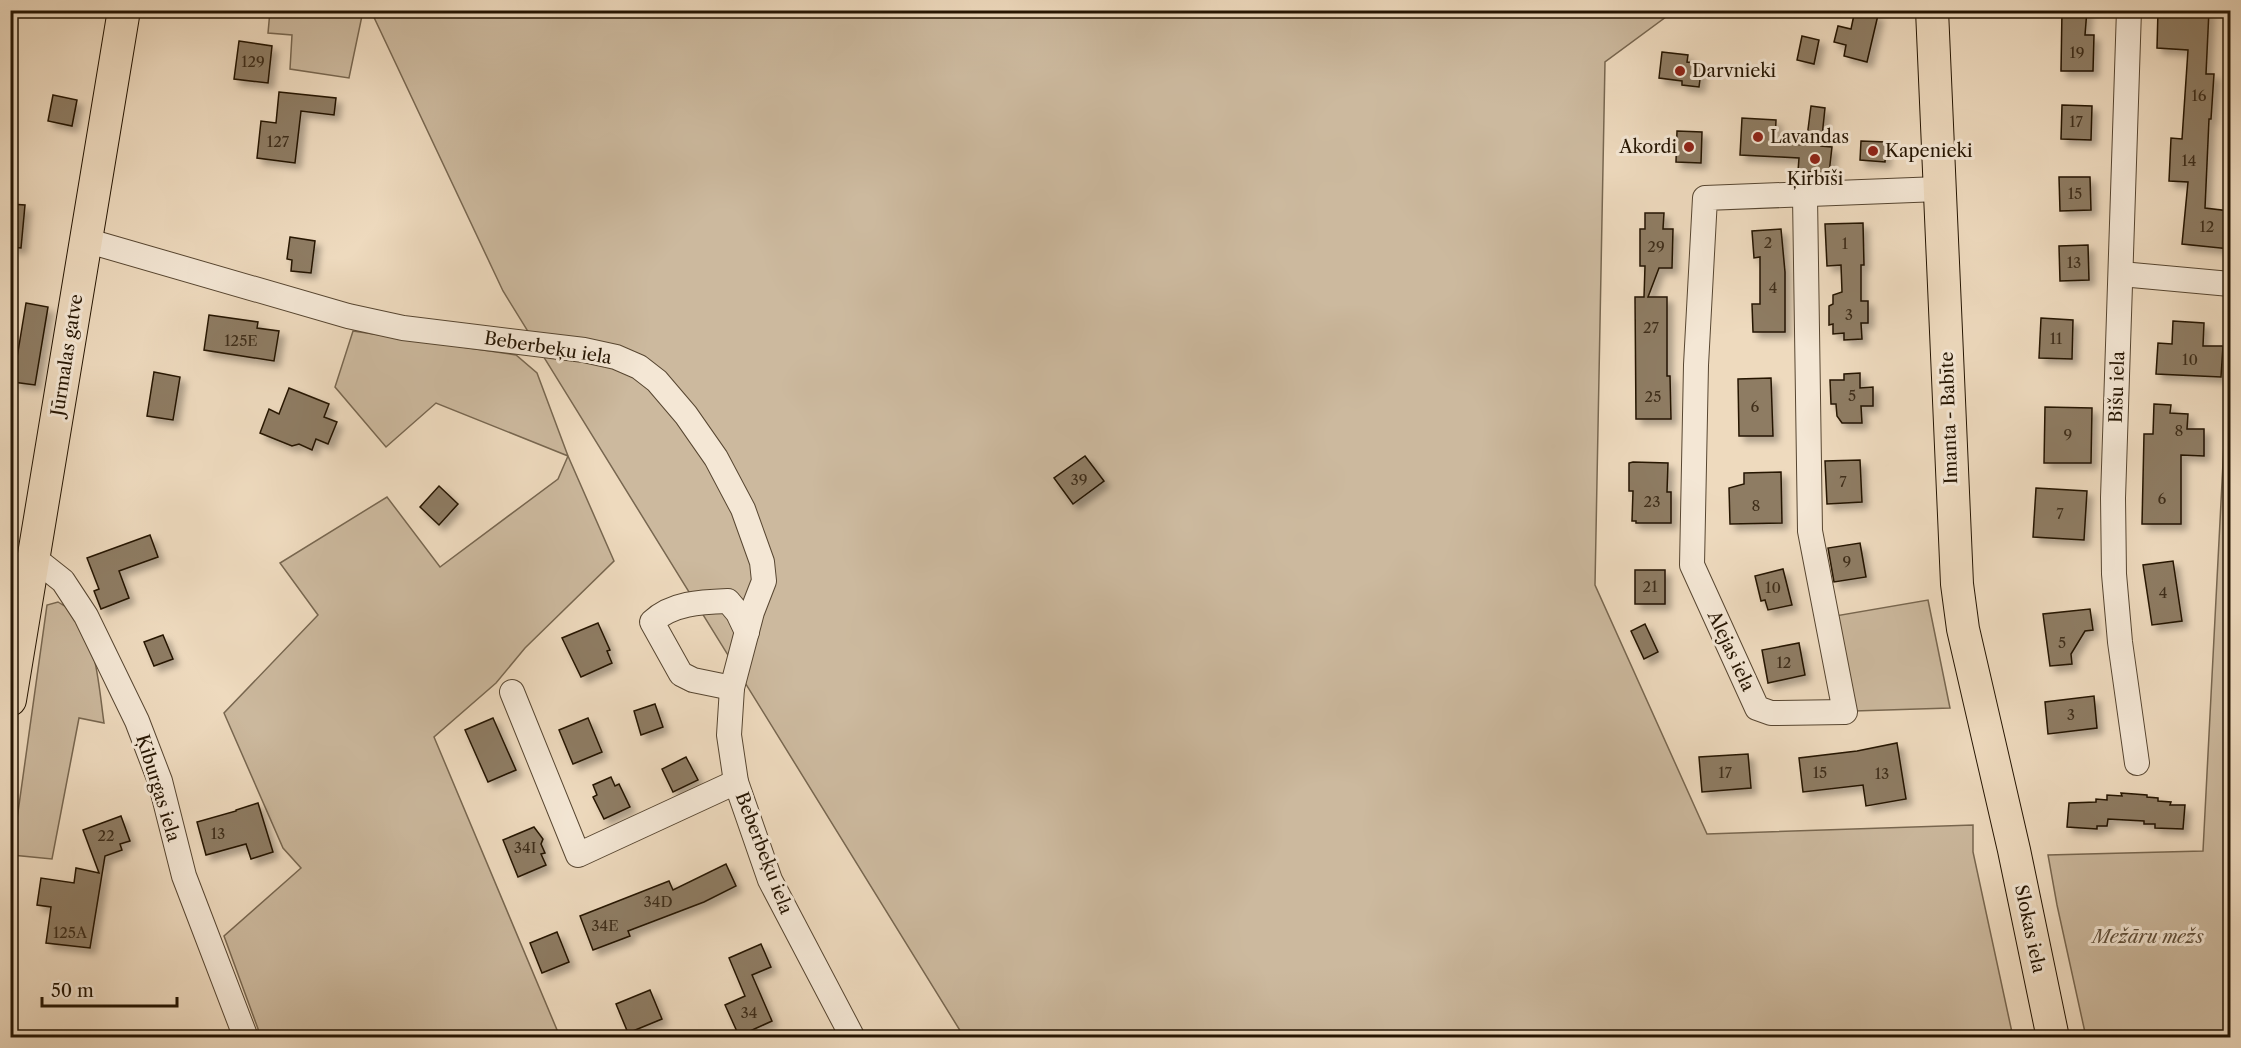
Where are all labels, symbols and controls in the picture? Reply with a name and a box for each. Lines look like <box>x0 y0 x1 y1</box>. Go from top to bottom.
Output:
house number: 19 <box>2069 43 2085 62</box>
house number: 129 <box>241 52 265 71</box>
place label: Darvnieki <box>1692 60 1777 82</box>
marker: Darvnieki <box>1673 64 1687 78</box>
house number: 16 <box>2191 86 2207 105</box>
house number: 17 <box>2069 112 2083 131</box>
place label: Lavandas <box>1770 126 1849 148</box>
marker: Lavandas <box>1751 130 1765 144</box>
house number: 127 <box>267 132 290 151</box>
place label: Akordi <box>1618 136 1678 158</box>
marker: Akordi <box>1682 140 1696 154</box>
place label: Kapenieki <box>1885 140 1973 162</box>
marker: Kapenieki <box>1866 144 1880 158</box>
house number: 14 <box>2182 151 2196 170</box>
marker: Ķirbīši <box>1808 152 1822 166</box>
place label: Ķirbīši <box>1787 168 1844 190</box>
house number: 15 <box>2068 184 2082 203</box>
house number: 12 <box>2200 217 2214 236</box>
house number: 2 <box>1764 233 1772 252</box>
house number: 1 <box>1842 234 1849 253</box>
house number: 29 <box>1647 237 1665 256</box>
house number: 13 <box>2067 253 2081 272</box>
house number: 4 <box>1769 278 1777 297</box>
street label: Jūrmalas gatve <box>46 293 87 420</box>
house number: 3 <box>1845 305 1853 324</box>
house number: 27 <box>1643 318 1660 337</box>
street label: Beberbeķu iela <box>483 327 614 369</box>
house number: 11 <box>2050 329 2063 348</box>
house number: 125E <box>224 331 258 350</box>
street label: Bišu iela <box>2105 350 2129 423</box>
house number: 10 <box>2182 350 2198 369</box>
street label: Imanta - Babīte <box>1936 351 1962 485</box>
house number: 5 <box>1848 386 1856 405</box>
house number: 25 <box>1645 387 1661 406</box>
house number: 6 <box>1751 397 1760 416</box>
house number: 8 <box>2175 421 2184 440</box>
house number: 9 <box>2064 425 2072 444</box>
house number: 39 <box>1070 470 1088 489</box>
house number: 7 <box>1839 472 1847 491</box>
house number: 6 <box>2158 489 2167 508</box>
house number: 23 <box>1644 492 1660 511</box>
house number: 8 <box>1752 496 1761 515</box>
house number: 7 <box>2056 504 2064 523</box>
house number: 9 <box>1843 552 1851 571</box>
house number: 21 <box>1643 577 1658 596</box>
house number: 10 <box>1765 578 1781 597</box>
house number: 4 <box>2159 583 2167 602</box>
street label: Alejas iela <box>1702 606 1759 695</box>
house number: 5 <box>2058 633 2066 652</box>
house number: 12 <box>1777 653 1791 672</box>
house number: 3 <box>2067 705 2075 724</box>
street label: Ķiburgas iela <box>131 732 185 845</box>
house number: 17 <box>1718 763 1732 782</box>
house number: 15 <box>1813 763 1827 782</box>
house number: 13 <box>1875 764 1889 783</box>
street label: Beberbeķu iela <box>731 789 798 918</box>
house number: 13 <box>211 824 225 843</box>
house number: 22 <box>97 826 115 845</box>
house number: 34I <box>514 838 536 857</box>
street label: Slokas iela <box>2010 883 2050 976</box>
house number: 34D <box>643 892 673 911</box>
house number: 34E <box>591 916 619 935</box>
house number: 125A <box>53 923 88 942</box>
park label: Mežāru mežs <box>2090 926 2204 948</box>
scale bar <box>42 970 177 1008</box>
text: 50 m <box>51 980 94 1002</box>
house number: 34 <box>741 1003 757 1022</box>

